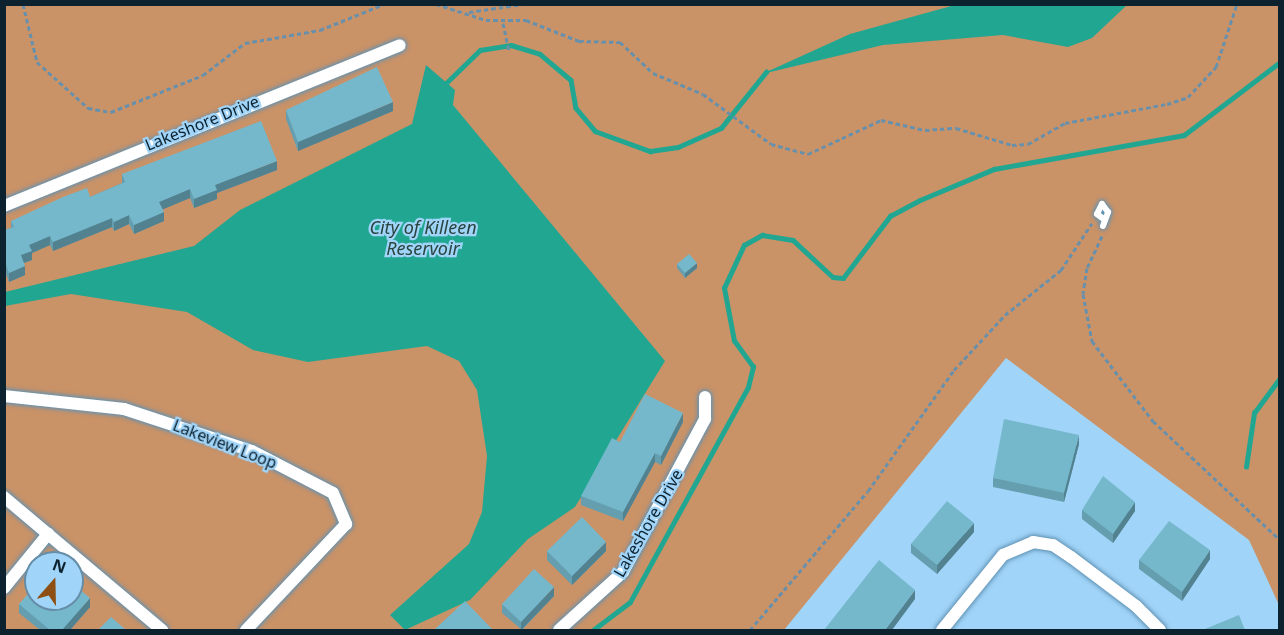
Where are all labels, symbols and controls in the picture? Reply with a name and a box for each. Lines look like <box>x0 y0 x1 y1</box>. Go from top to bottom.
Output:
street label: Lakeshore Drive <box>142 91 262 155</box>
water label: City of Killeen Reservoir <box>369 217 477 260</box>
street label: Lakeview Loop <box>170 415 280 473</box>
street label: Lakeshore Drive <box>609 466 687 580</box>
north arrow <box>24 551 84 611</box>
text: N <box>50 553 69 579</box>

